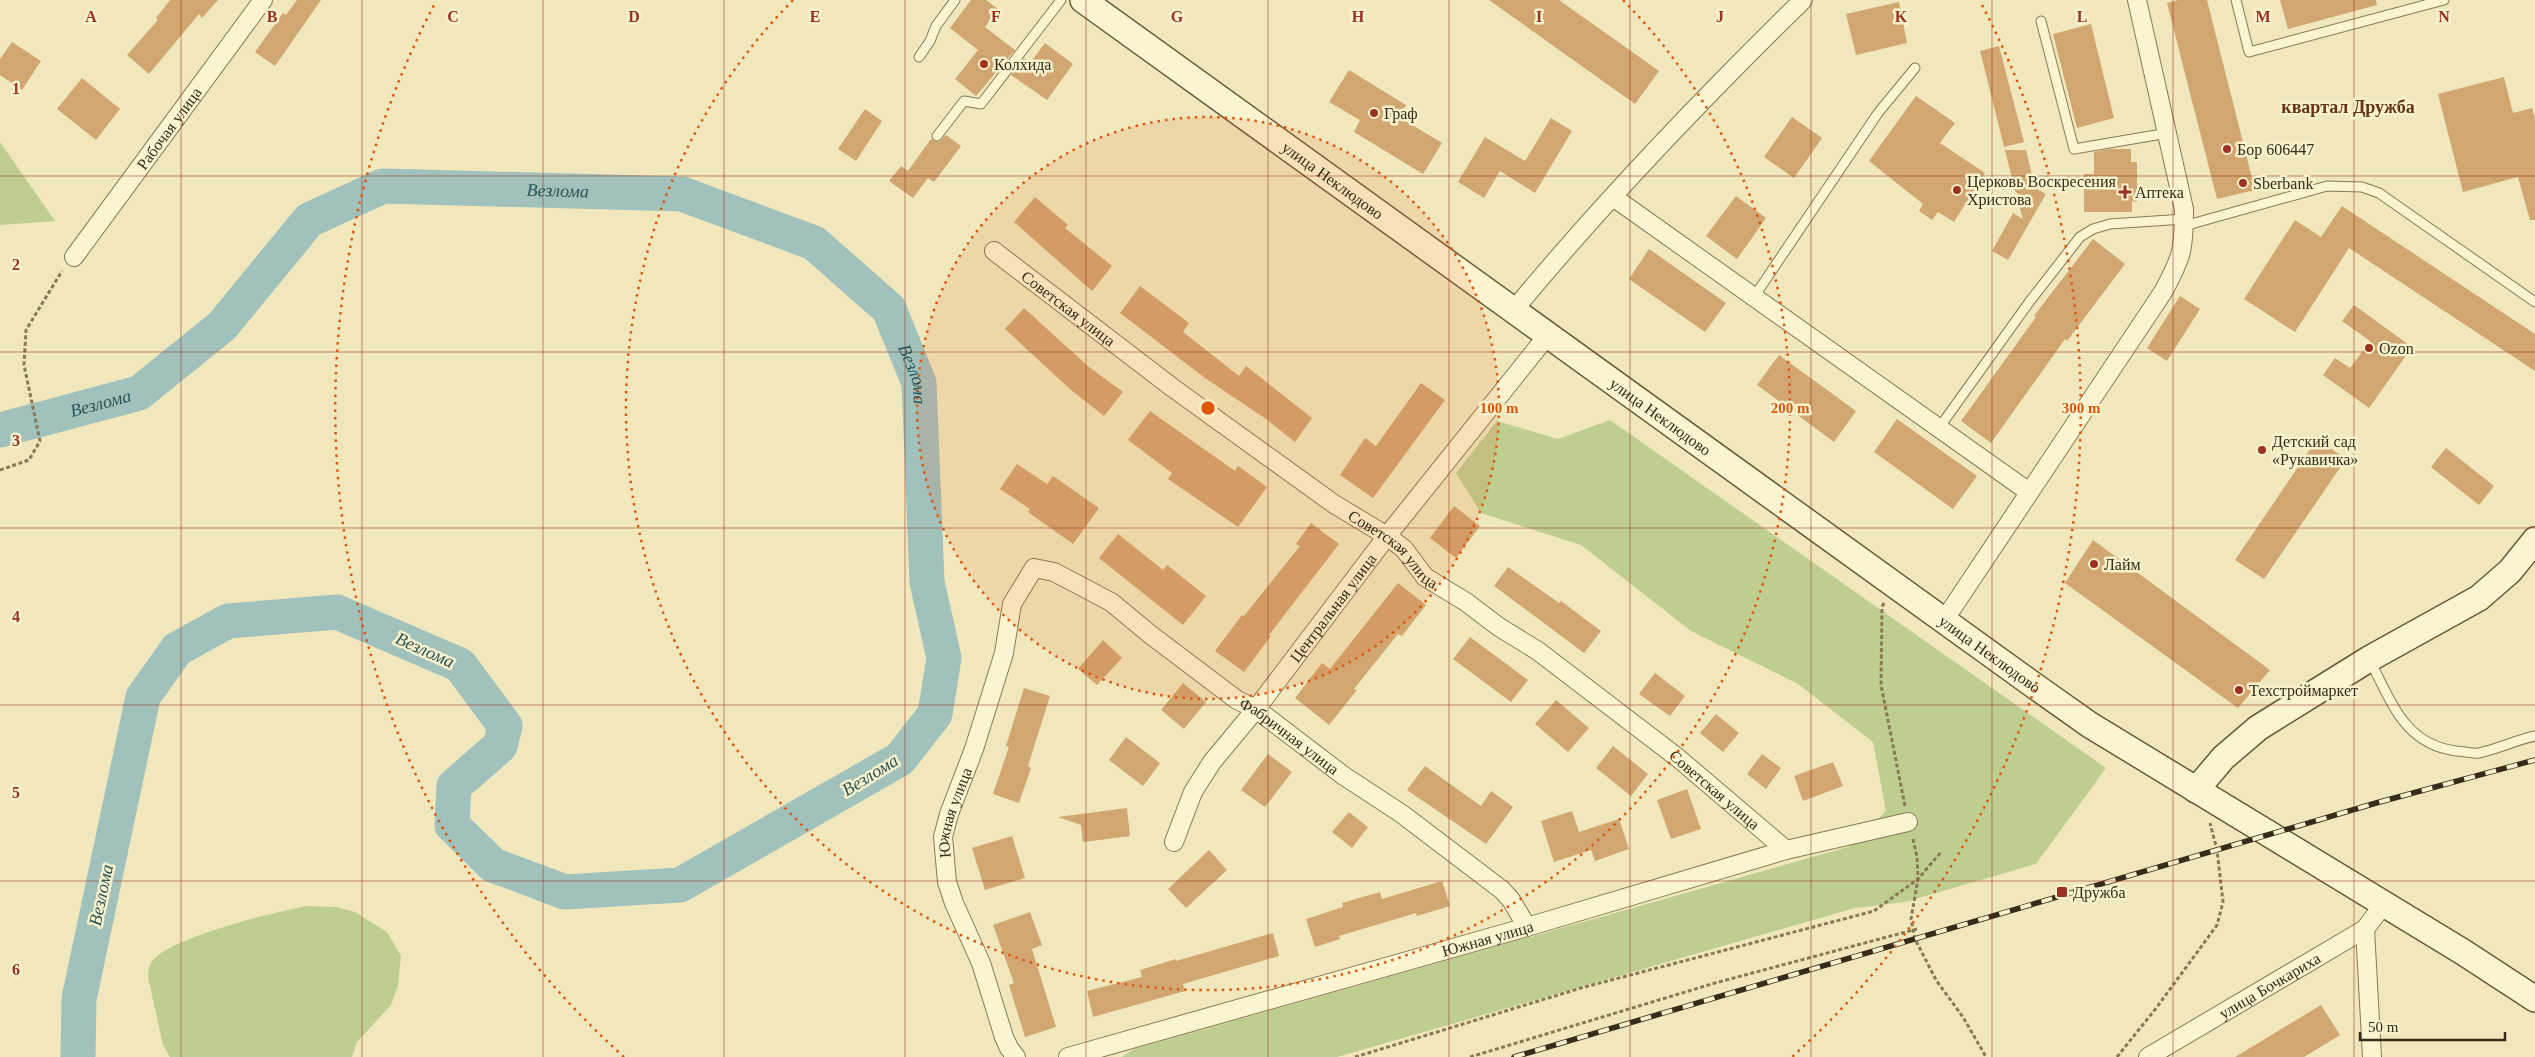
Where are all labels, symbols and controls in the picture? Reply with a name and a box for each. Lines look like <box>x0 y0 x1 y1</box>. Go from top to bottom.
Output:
text: A <box>85 8 97 25</box>
text: B <box>267 8 278 25</box>
text: C <box>447 8 459 25</box>
text: D <box>628 8 640 25</box>
text: E <box>810 8 820 25</box>
text: F <box>991 8 1001 25</box>
text: G <box>1171 8 1184 25</box>
text: H <box>1352 8 1365 25</box>
text: I <box>1536 8 1542 25</box>
text: J <box>1716 8 1724 25</box>
text: K <box>1895 8 1908 25</box>
text: L <box>2077 8 2087 25</box>
text: M <box>2255 8 2271 25</box>
text: N <box>2438 8 2450 25</box>
place label: Колхида <box>994 56 1051 74</box>
marker: Колхида <box>978 58 990 70</box>
text: 1 <box>12 80 20 97</box>
street label: Рабочая улица <box>133 84 205 173</box>
district label: квартал Дружба <box>2281 97 2415 117</box>
place label: Граф <box>1384 105 1418 123</box>
marker: Граф <box>1368 107 1380 119</box>
street label: улица Неклюдово <box>1278 138 1387 222</box>
place label: Бор 606447 <box>2237 141 2314 159</box>
marker: Бор 606447 <box>2221 143 2233 155</box>
place label: Церковь Воскресения Христова <box>1967 173 2116 209</box>
place label: Sberbank <box>2253 175 2313 192</box>
marker: Sberbank <box>2237 177 2249 189</box>
water label: Везлома <box>526 180 589 202</box>
marker: Церковь Воскресения Христова <box>1951 184 1963 196</box>
place label: Аптека <box>2135 184 2184 201</box>
marker: Аптека <box>2119 186 2131 198</box>
text: 2 <box>12 256 20 273</box>
street label: Советская улица <box>1019 267 1119 349</box>
place label: Ozon <box>2379 340 2414 357</box>
water label: Везлома <box>894 341 930 405</box>
marker: Ozon <box>2363 342 2375 354</box>
street label: улица Неклюдово <box>1606 374 1715 458</box>
water label: Везлома <box>68 386 133 421</box>
centre of rings <box>1199 399 1217 417</box>
text: 100 m <box>1480 400 1519 416</box>
text: 200 m <box>1771 400 1810 416</box>
text: 300 m <box>2062 400 2101 416</box>
text: 3 <box>12 432 20 449</box>
place label: Детский сад «Рукавичка» <box>2272 433 2358 469</box>
marker: Детский сад «Рукавичка» <box>2256 444 2268 456</box>
street label: Советская улица <box>1346 506 1441 591</box>
street label: Центральная улица <box>1286 550 1379 666</box>
place label: Лайм <box>2104 556 2141 573</box>
marker: Лайм <box>2088 558 2100 570</box>
text: 4 <box>12 608 20 625</box>
street label: улица Неклюдово <box>1935 611 2044 696</box>
water label: Везлома <box>393 628 457 672</box>
place label: Техстроймаркет <box>2249 682 2358 700</box>
marker: Техстроймаркет <box>2233 684 2245 696</box>
street label: Фабричная улица <box>1237 694 1342 778</box>
street label: Советская улица <box>1666 746 1763 833</box>
water label: Везлома <box>838 750 902 800</box>
street label: Южная улица <box>933 765 975 859</box>
text: 5 <box>12 784 20 801</box>
water label: Везлома <box>85 862 117 928</box>
place label: Дружба <box>2073 884 2126 902</box>
marker: Дружба <box>2055 885 2069 899</box>
street label: Южная улица <box>1440 917 1535 959</box>
street label: улица Бочкариха <box>2216 949 2323 1023</box>
text: 6 <box>12 961 20 978</box>
scale bar <box>2360 1010 2505 1042</box>
text: 50 m <box>2368 1019 2399 1035</box>

